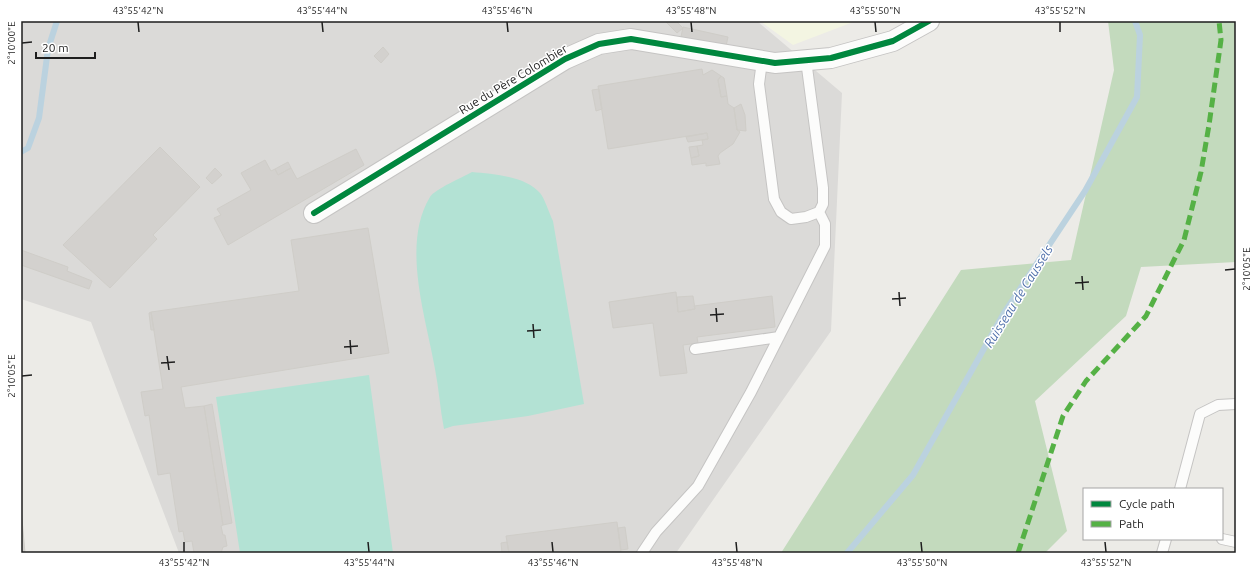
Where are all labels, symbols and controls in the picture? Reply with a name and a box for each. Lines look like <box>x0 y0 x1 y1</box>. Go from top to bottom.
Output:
text: 43°55'42"N <box>113 5 163 16</box>
text: 43°55'44"N <box>297 5 347 16</box>
text: 43°55'46"N <box>482 5 532 16</box>
text: 43°55'48"N <box>666 5 716 16</box>
text: 43°55'50"N <box>850 5 900 16</box>
text: 43°55'52"N <box>1035 5 1085 16</box>
text: 2°10'00"E <box>6 21 17 65</box>
scale bar <box>36 34 95 60</box>
text: 20 m <box>42 41 69 54</box>
street label: Rue du Père Colombier <box>457 41 570 116</box>
water label: Ruisseau de Caussels <box>981 242 1055 350</box>
text: 2°10'05"E <box>1241 247 1252 291</box>
text: 2°10'05"E <box>6 354 17 398</box>
legend <box>1083 488 1223 540</box>
text: Cycle path <box>1119 497 1175 510</box>
text: Path <box>1119 517 1144 530</box>
text: 43°55'42"N <box>159 557 209 568</box>
text: 43°55'44"N <box>344 557 394 568</box>
text: 43°55'46"N <box>528 557 578 568</box>
text: 43°55'48"N <box>712 557 762 568</box>
text: 43°55'50"N <box>897 557 947 568</box>
text: 43°55'52"N <box>1081 557 1131 568</box>

